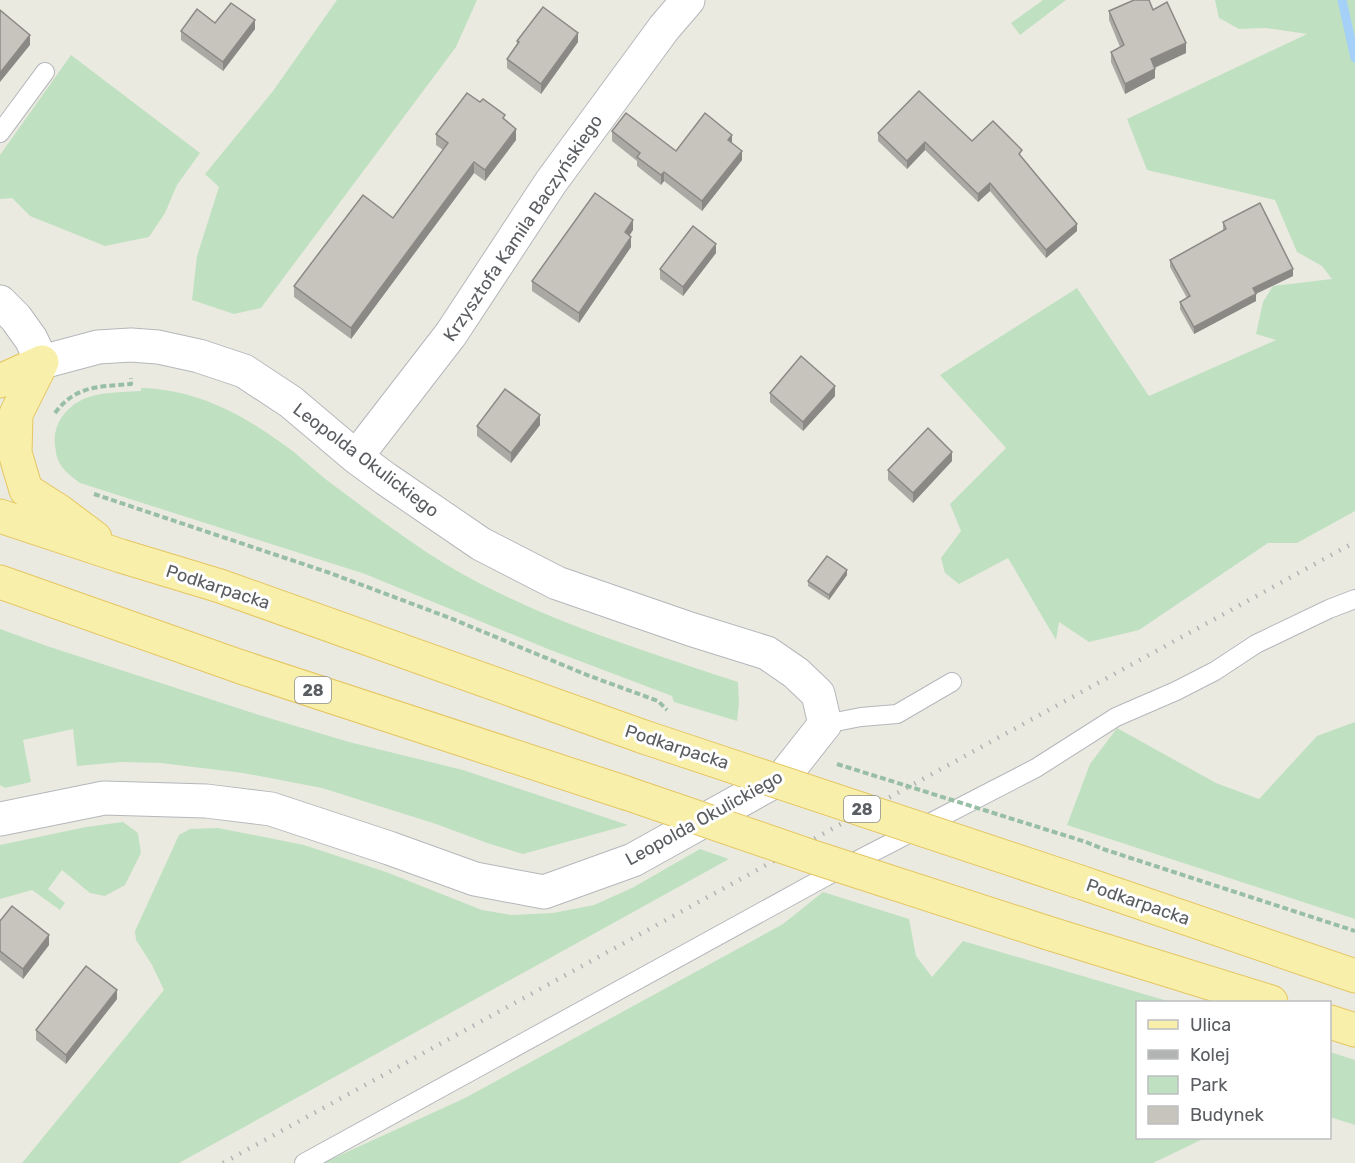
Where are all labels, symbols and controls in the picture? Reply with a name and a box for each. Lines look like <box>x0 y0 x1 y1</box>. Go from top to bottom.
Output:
street label: Krzysztofa Kamila Baczyńskiego <box>439 110 607 346</box>
street label: Leopolda Okulickiego <box>289 398 443 522</box>
street label: Podkarpacka <box>163 560 273 614</box>
road number: 28 <box>295 677 331 703</box>
street label: Podkarpacka <box>622 720 732 774</box>
street label: Leopolda Okulickiego <box>621 766 787 870</box>
road number: 28 <box>844 796 880 822</box>
street label: Podkarpacka <box>1083 874 1193 930</box>
legend <box>1136 1001 1331 1139</box>
text: Ulica <box>1190 1014 1231 1036</box>
text: Kolej <box>1190 1044 1230 1066</box>
text: Park <box>1190 1074 1228 1096</box>
text: Budynek <box>1190 1104 1264 1126</box>

